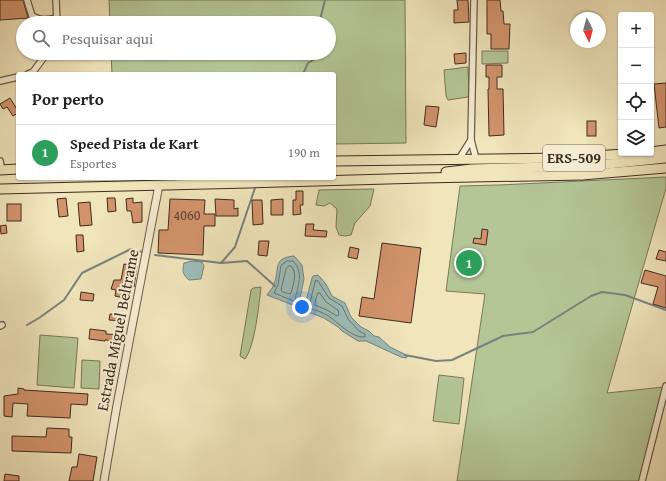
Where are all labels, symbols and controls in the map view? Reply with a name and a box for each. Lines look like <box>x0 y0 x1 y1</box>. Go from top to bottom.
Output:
north arrow <box>570 12 606 48</box>
map controls <box>618 12 654 156</box>
button: + <box>618 12 654 48</box>
search box <box>16 16 336 60</box>
icon: search <box>30 27 52 49</box>
text: Pesquisar aqui <box>62 28 153 49</box>
button: − <box>618 48 654 84</box>
button: locate <box>618 84 654 120</box>
text: Por perto <box>32 86 104 111</box>
button: layers <box>618 120 654 156</box>
text: Speed Pista de Kart <box>70 133 199 154</box>
text: 1 <box>42 143 48 162</box>
text: 190 m <box>288 143 320 162</box>
road number: ERS-509 <box>543 145 605 171</box>
text: Esportes <box>70 154 117 173</box>
house number: 4060 <box>174 205 201 225</box>
street label: Estrada Miguel Beltrame <box>90 247 144 413</box>
pin: 1 <box>456 248 482 278</box>
your location <box>292 297 312 317</box>

